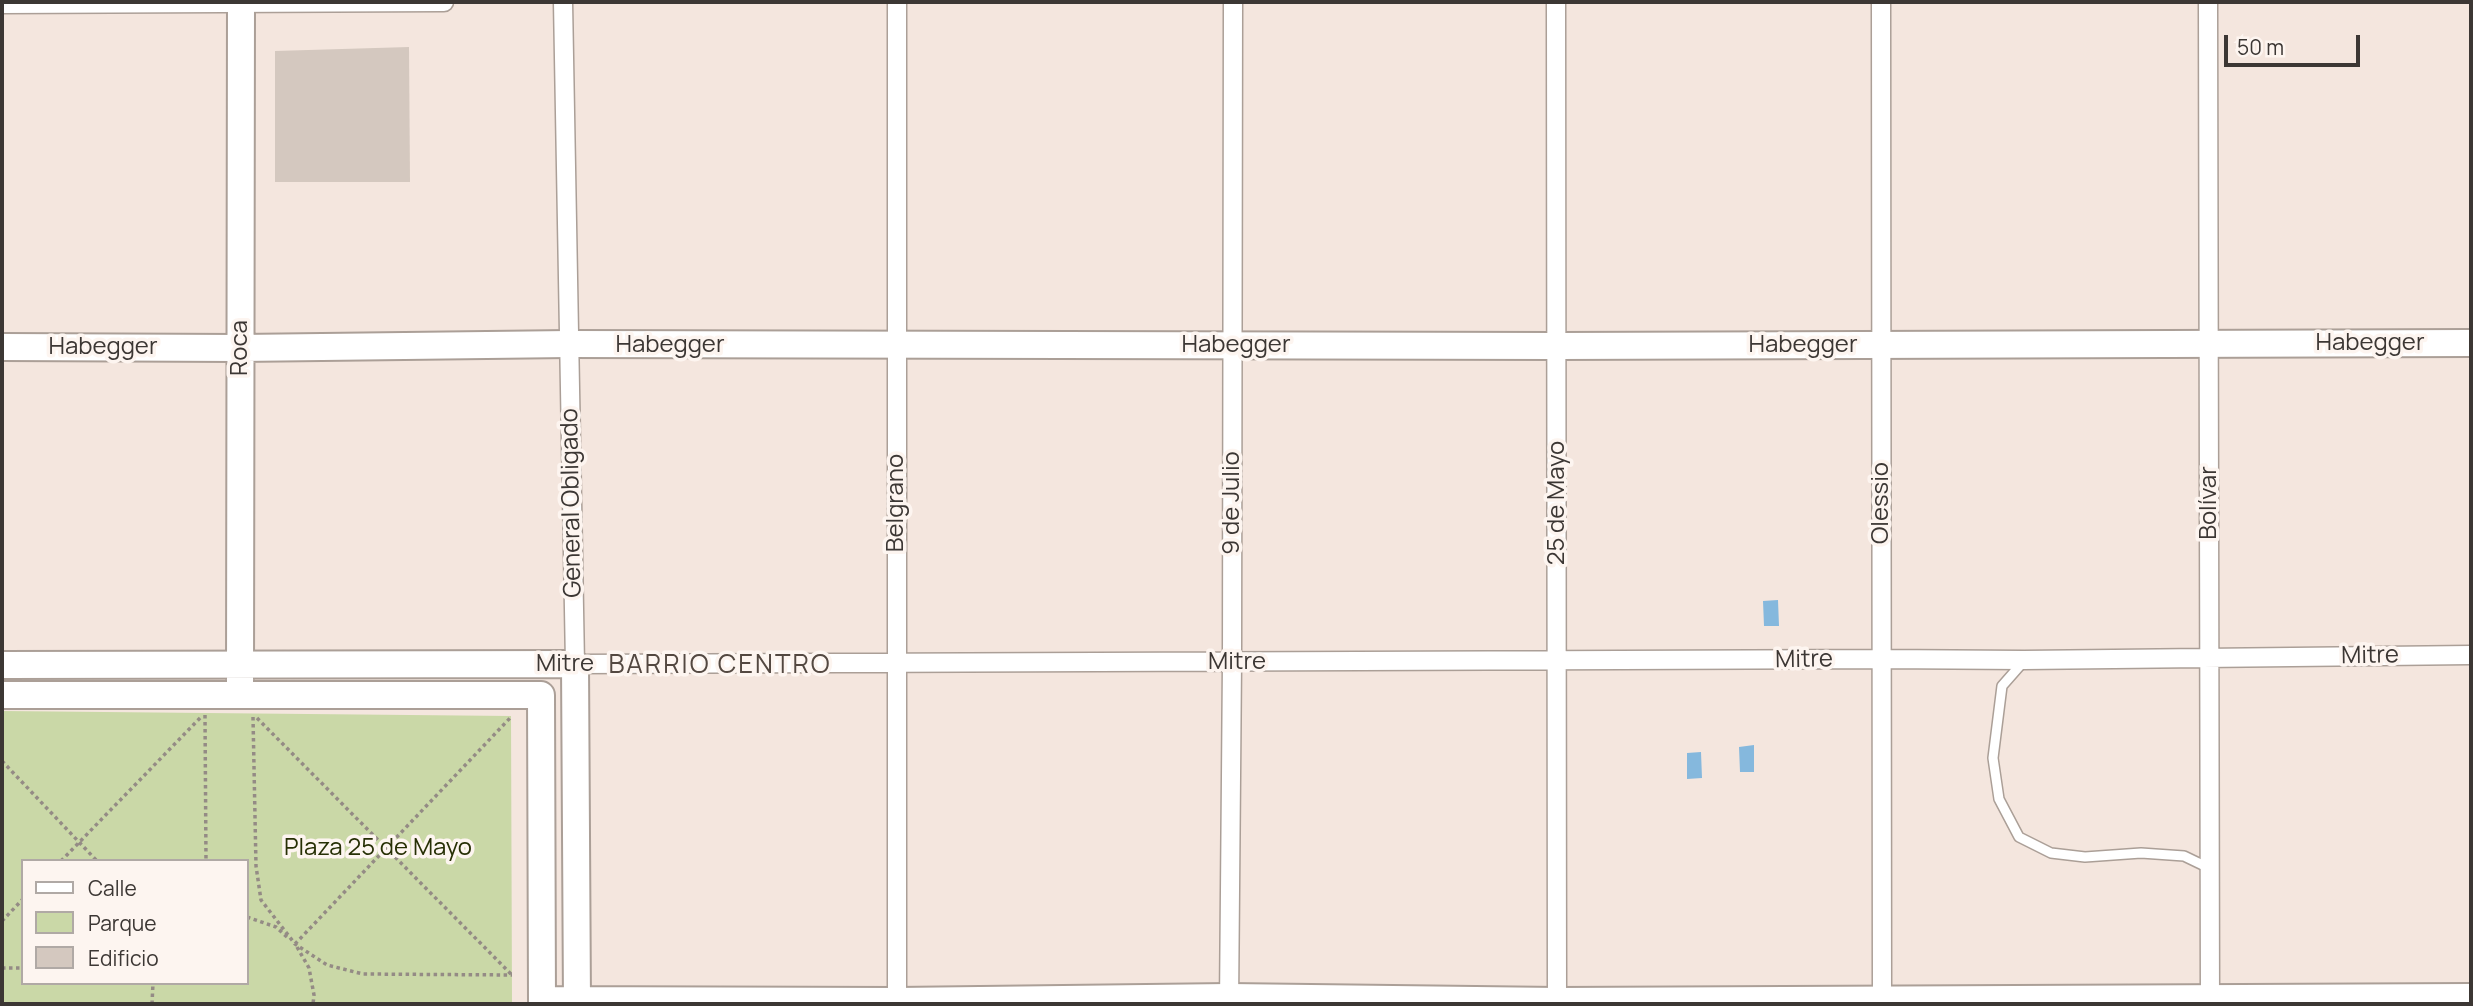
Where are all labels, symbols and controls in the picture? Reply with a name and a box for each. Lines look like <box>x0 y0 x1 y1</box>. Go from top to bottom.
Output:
scale bar <box>2228 21 2364 65</box>
text: 50 m <box>2237 33 2284 61</box>
street label: Roca <box>226 320 254 376</box>
street label: Habegger <box>2315 329 2425 357</box>
street label: Habegger <box>615 331 725 359</box>
street label: Habegger <box>1181 331 1291 359</box>
street label: Habegger <box>1748 331 1858 359</box>
street label: Habegger <box>48 333 158 361</box>
street label: General Obligado <box>556 408 588 598</box>
street label: 25 de Mayo <box>1543 441 1571 565</box>
street label: 9 de Julio <box>1218 451 1246 555</box>
street label: Belgrano <box>882 454 910 552</box>
street label: Olessio <box>1867 462 1895 544</box>
street label: Bolívar <box>2195 466 2223 540</box>
street label: Mitre <box>2341 641 2399 671</box>
street label: Mitre <box>1775 645 1833 675</box>
street label: Mitre <box>1208 648 1266 676</box>
street label: Mitre <box>536 650 594 678</box>
district label: BARRIO CENTRO <box>610 650 830 682</box>
park label: Plaza 25 de Mayo <box>284 834 472 862</box>
legend <box>21 859 248 985</box>
text: Calle <box>88 874 137 902</box>
text: Parque <box>88 909 157 937</box>
text: Edificio <box>88 944 159 972</box>

